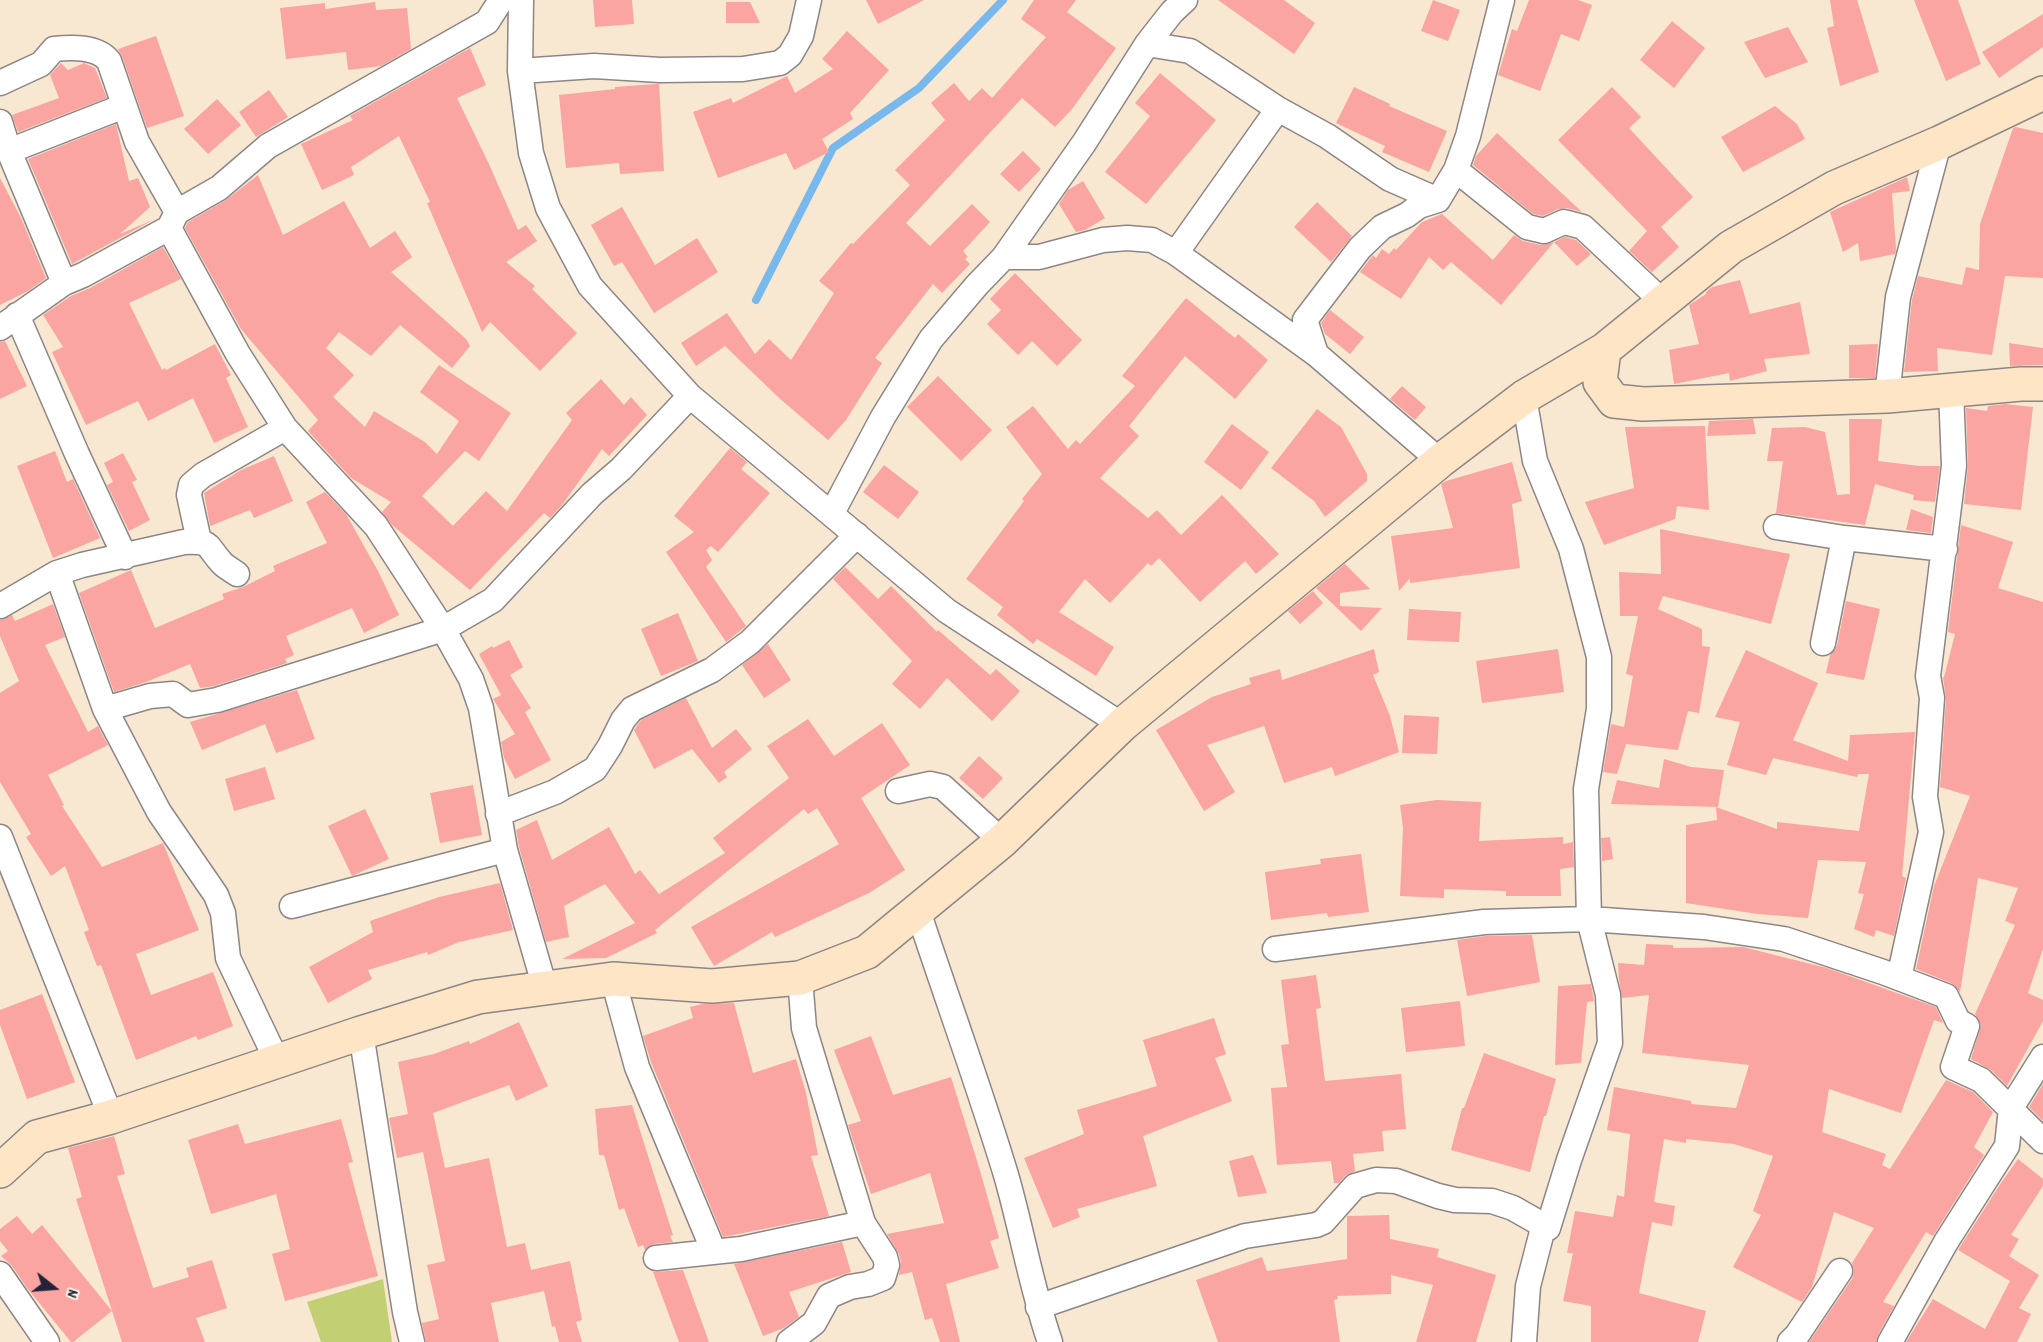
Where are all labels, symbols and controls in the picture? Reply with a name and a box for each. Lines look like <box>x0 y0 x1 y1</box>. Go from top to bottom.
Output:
north arrow <box>24 1258 84 1318</box>
text: N <box>60 1286 84 1301</box>

